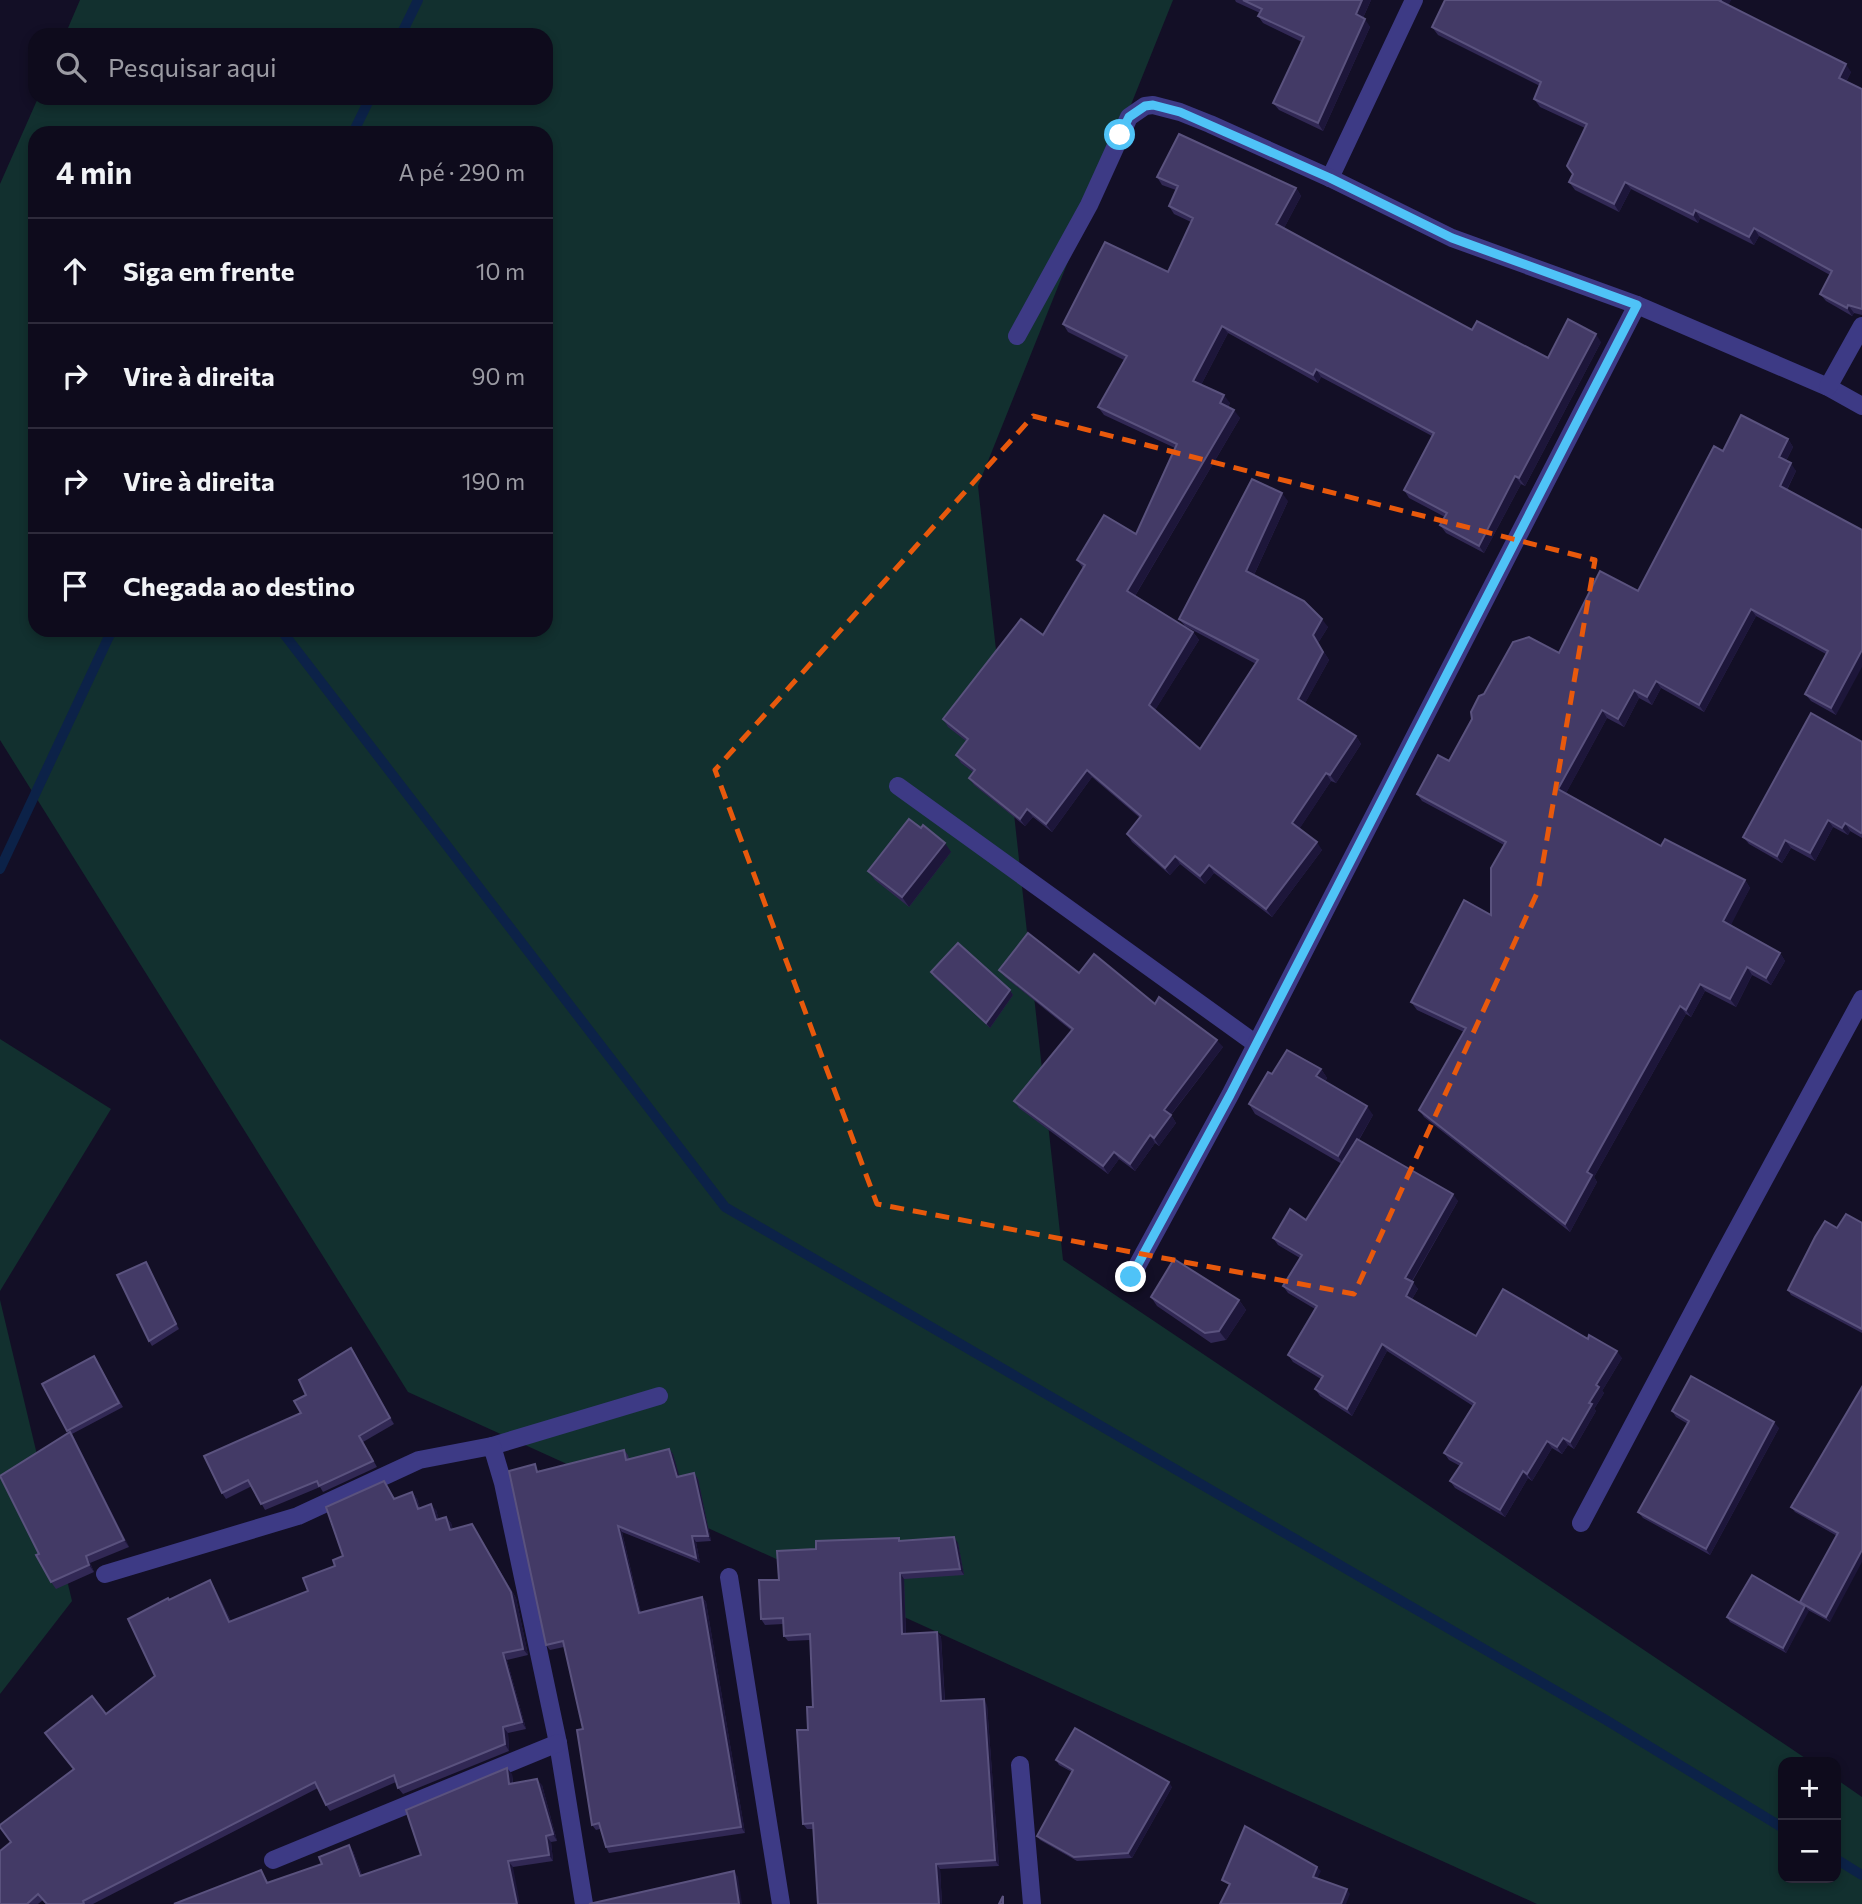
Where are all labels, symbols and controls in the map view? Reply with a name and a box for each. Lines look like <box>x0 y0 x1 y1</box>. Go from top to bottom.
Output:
search box <box>28 28 553 105</box>
icon: search <box>52 48 90 86</box>
text: Pesquisar aqui <box>108 51 277 82</box>
route start <box>1104 119 1135 150</box>
text: 4 min <box>56 153 132 190</box>
text: A pé · 290 m <box>399 158 525 186</box>
icon: ahead <box>56 252 94 290</box>
text: Siga em frente <box>123 255 294 286</box>
text: 10 m <box>476 257 525 285</box>
icon: right <box>56 357 94 395</box>
text: Vire à direita <box>123 360 275 391</box>
text: 90 m <box>472 362 525 390</box>
icon: right <box>56 462 94 500</box>
text: Vire à direita <box>123 465 275 496</box>
text: 190 m <box>462 467 525 495</box>
icon: arrive <box>56 567 94 605</box>
text: Chegada ao destino <box>123 570 355 601</box>
route end <box>1115 1261 1146 1292</box>
map controls <box>1778 1757 1841 1883</box>
button: + <box>1778 1757 1841 1820</box>
button: − <box>1778 1820 1841 1883</box>

